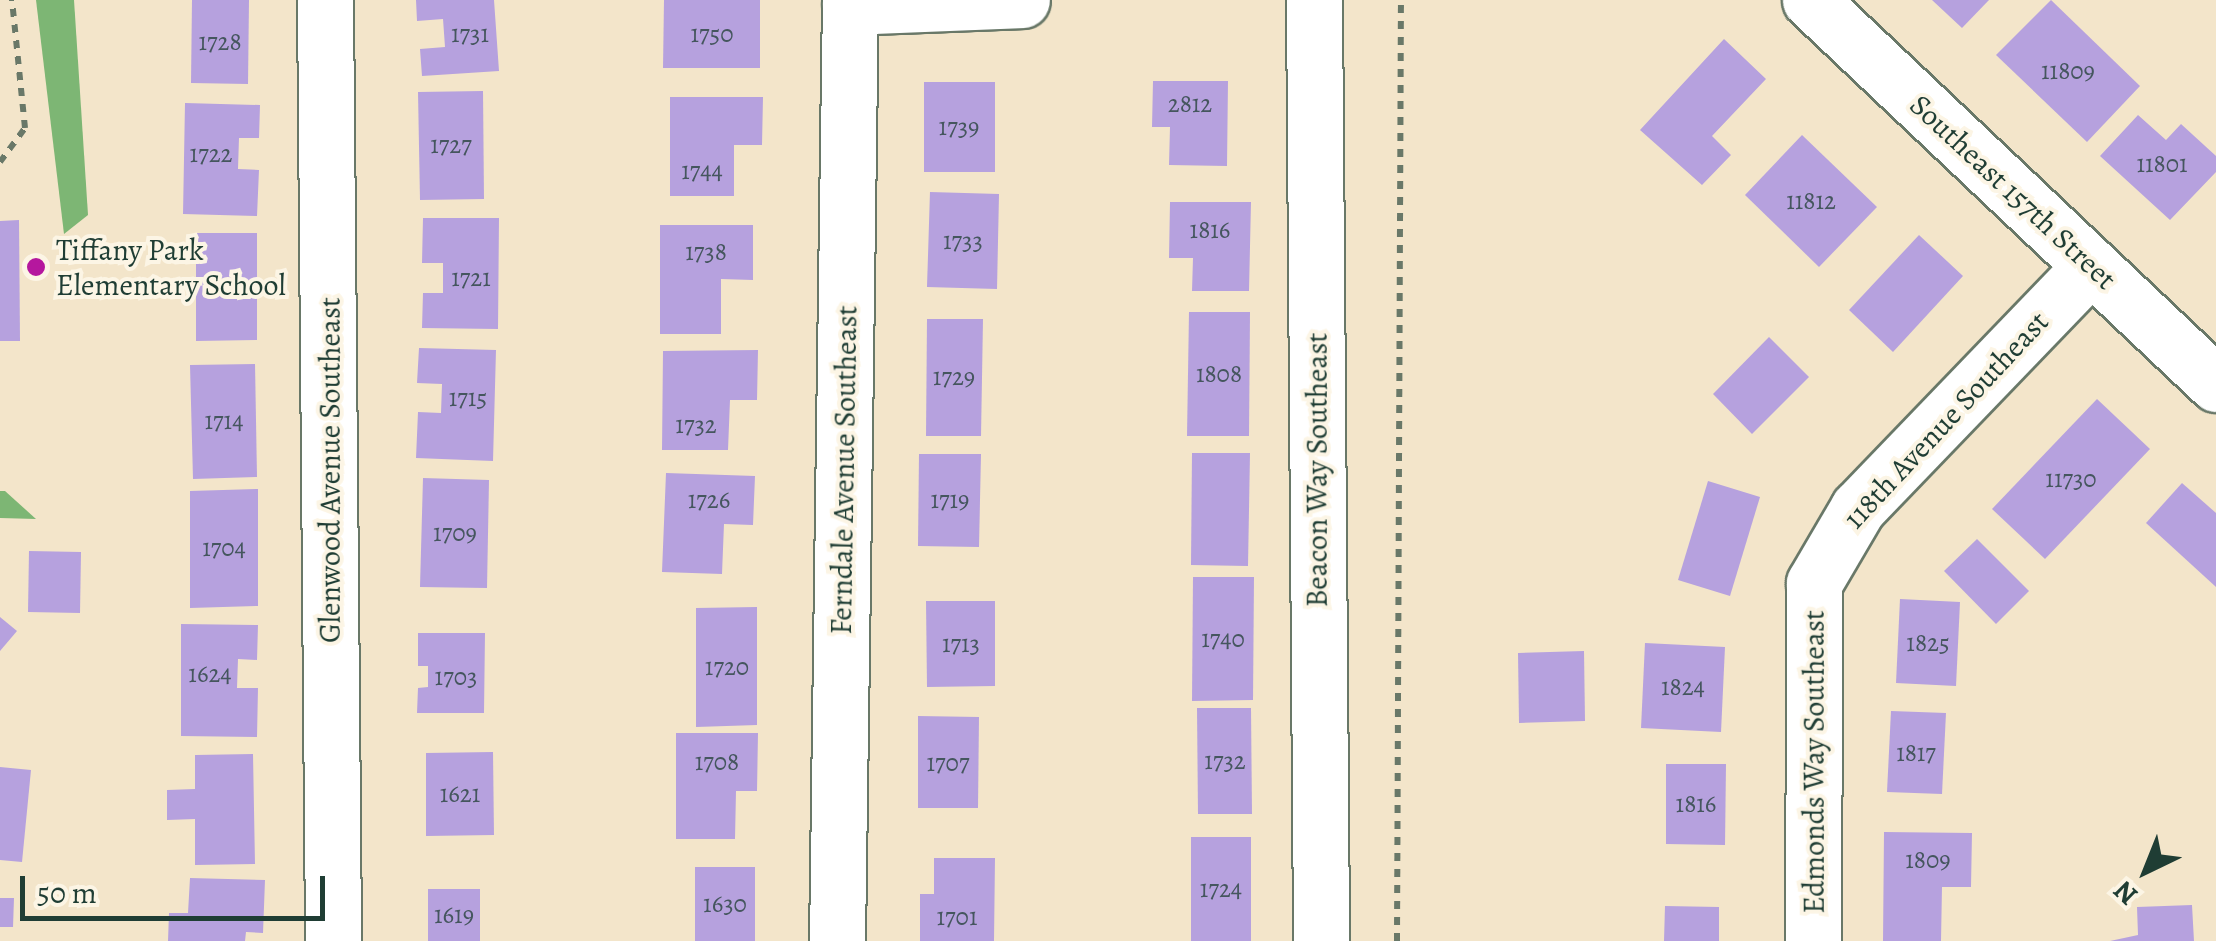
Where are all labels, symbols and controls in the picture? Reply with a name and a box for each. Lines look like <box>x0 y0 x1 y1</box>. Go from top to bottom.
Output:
house number: 1731 <box>451 19 489 49</box>
house number: 1750 <box>690 19 734 49</box>
house number: 1728 <box>198 27 242 57</box>
house number: 11809 <box>2041 56 2095 86</box>
street label: Southeast 157th Street <box>1902 87 2124 297</box>
house number: 2812 <box>1168 89 1212 119</box>
house number: 1739 <box>939 112 979 142</box>
house number: 1727 <box>430 130 472 160</box>
house number: 1722 <box>190 139 232 169</box>
house number: 11801 <box>2136 149 2188 179</box>
house number: 1744 <box>681 156 723 186</box>
house number: 11812 <box>1786 186 1836 216</box>
house number: 1816 <box>1190 215 1230 245</box>
house number: 1733 <box>943 226 983 256</box>
place label: Tiffany Park Elementary School <box>56 232 286 302</box>
house number: 1738 <box>685 237 727 267</box>
marker: Tiffany Park Elementary School <box>25 256 47 278</box>
house number: 1721 <box>451 263 491 293</box>
street label: Glenwood Avenue Southeast <box>312 297 348 643</box>
street label: 118th Avenue Southeast <box>1836 304 2056 536</box>
street label: Ferndale Avenue Southeast <box>823 305 865 635</box>
street label: Beacon Way Southeast <box>1299 333 1335 607</box>
house number: 1808 <box>1196 359 1242 389</box>
house number: 1729 <box>933 362 975 392</box>
house number: 1715 <box>449 383 487 413</box>
house number: 1714 <box>205 406 243 436</box>
house number: 1732 <box>675 410 717 440</box>
house number: 11730 <box>2045 464 2097 494</box>
house number: 1726 <box>688 485 730 515</box>
house number: 1719 <box>931 485 969 515</box>
house number: 1709 <box>433 518 477 548</box>
house number: 1704 <box>202 533 246 563</box>
street label: Edmonds Way Southeast <box>1796 610 1832 914</box>
house number: 1740 <box>1201 624 1245 654</box>
house number: 1825 <box>1906 628 1950 658</box>
house number: 1713 <box>942 629 980 659</box>
house number: 1720 <box>705 652 749 682</box>
house number: 1624 <box>188 659 232 689</box>
house number: 1703 <box>435 662 477 692</box>
house number: 1824 <box>1661 672 1705 702</box>
house number: 1817 <box>1896 738 1936 768</box>
house number: 1732 <box>1204 746 1246 776</box>
house number: 1708 <box>695 747 739 777</box>
house number: 1707 <box>927 748 969 778</box>
house number: 1621 <box>440 779 480 809</box>
house number: 1816 <box>1676 789 1716 819</box>
north arrow <box>2096 821 2196 921</box>
house number: 1809 <box>1905 845 1951 875</box>
scale bar <box>25 856 330 918</box>
text: N <box>2105 872 2146 914</box>
text: 50 m <box>37 873 97 913</box>
house number: 1724 <box>1200 874 1242 904</box>
house number: 1630 <box>703 889 747 919</box>
house number: 1619 <box>434 900 474 930</box>
house number: 1701 <box>937 902 977 932</box>

